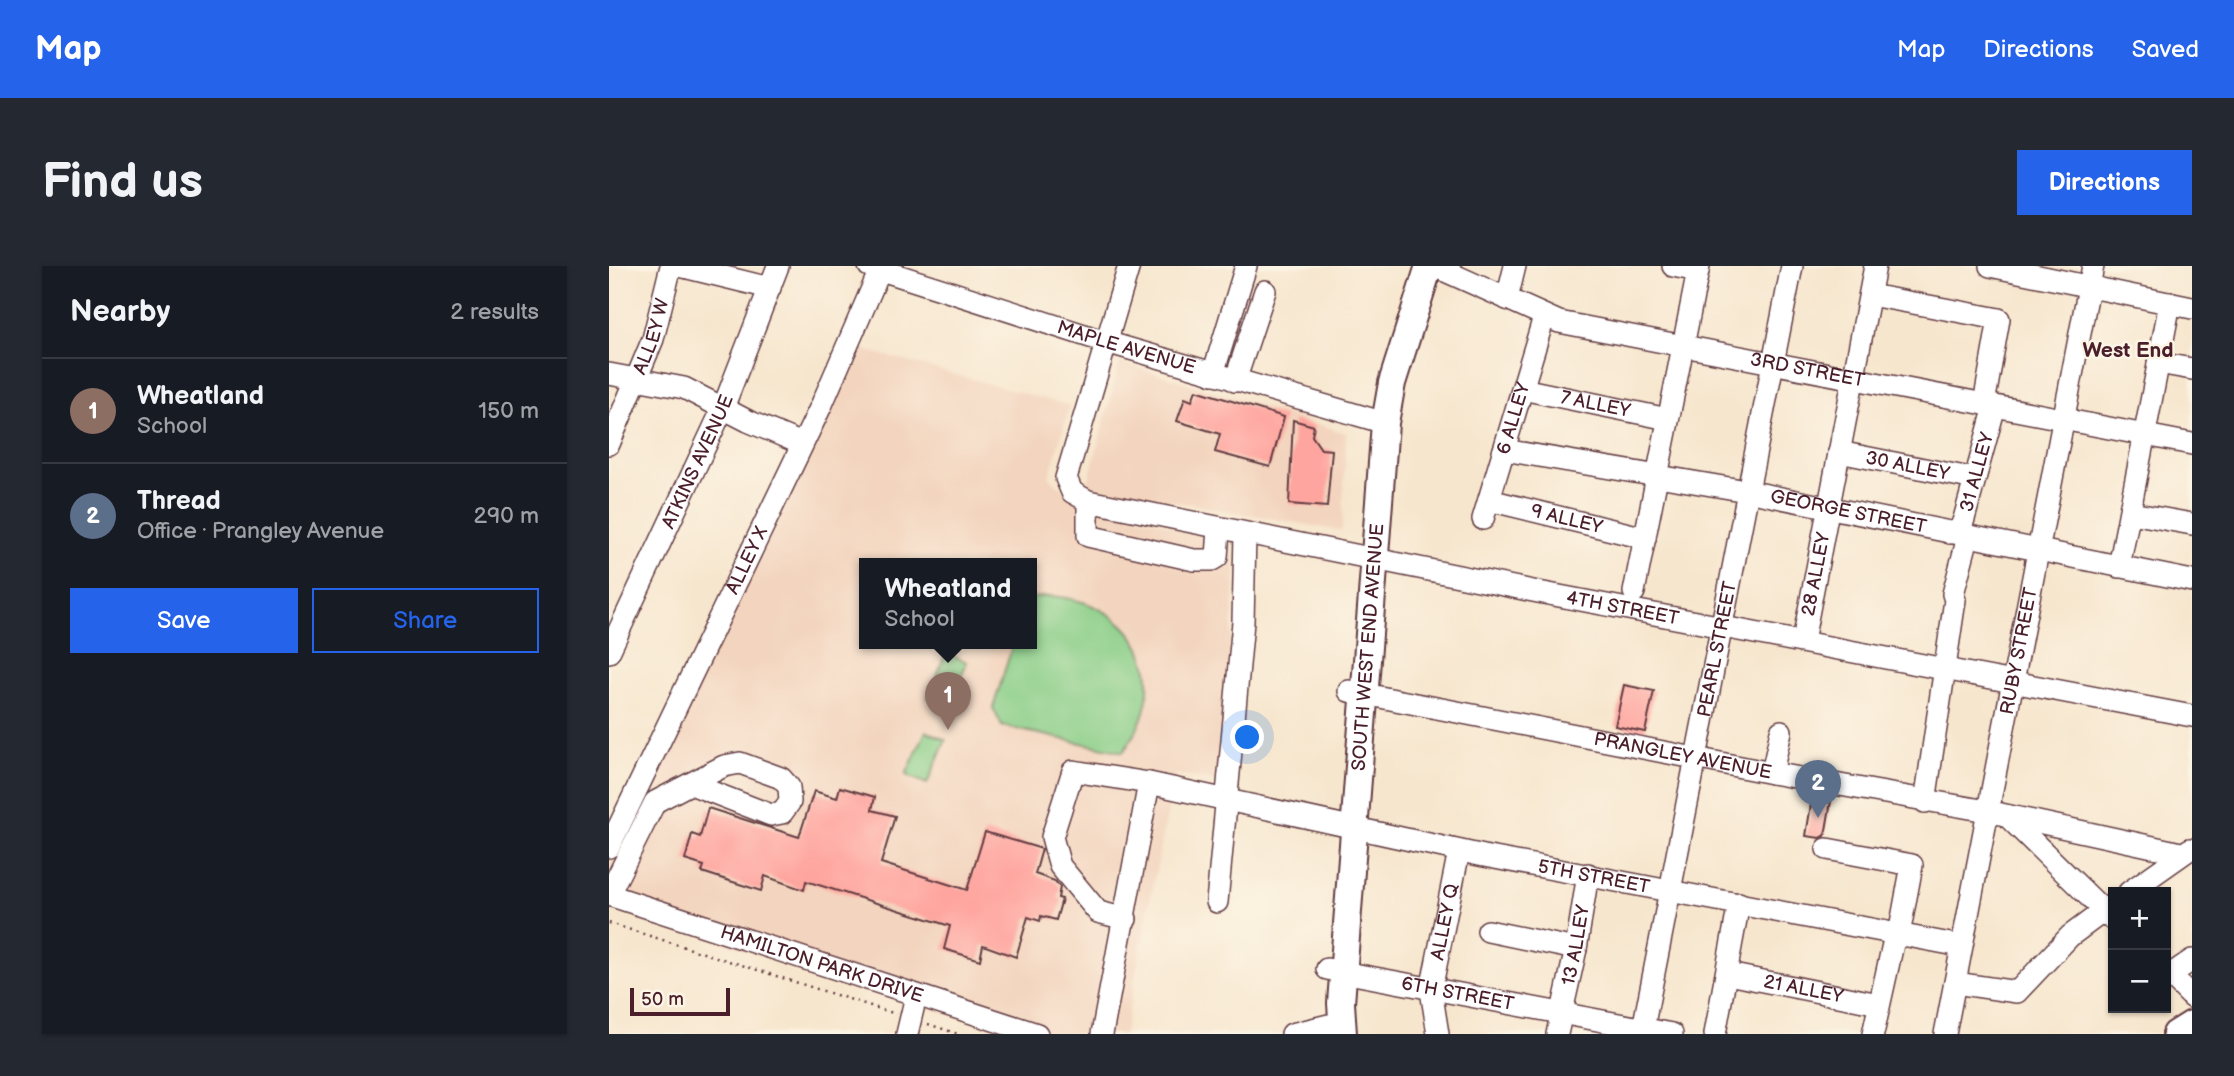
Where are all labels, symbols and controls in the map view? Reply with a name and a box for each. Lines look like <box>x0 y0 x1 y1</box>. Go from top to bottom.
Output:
text: Map <box>35 29 101 69</box>
text: Map <box>1897 35 1945 64</box>
text: Directions <box>1983 35 2094 64</box>
text: Saved <box>2132 35 2199 64</box>
button: Directions <box>2017 150 2192 215</box>
text: Find us <box>42 153 203 212</box>
text: Nearby <box>70 294 170 330</box>
street label: ALLEY W <box>628 296 674 378</box>
text: 2 results <box>450 298 539 326</box>
street label: MAPLE AVENUE <box>1054 316 1198 379</box>
district label: West End <box>2082 338 2174 363</box>
street label: 3RD STREET <box>1748 348 1867 392</box>
street label: 6 ALLEY <box>1492 379 1535 457</box>
text: Wheatland <box>137 381 264 412</box>
street label: 7 ALLEY <box>1559 386 1633 423</box>
street label: ATKINS AVENUE <box>657 391 739 532</box>
text: 1 <box>88 397 98 425</box>
text: 150 m <box>478 397 539 425</box>
text: School <box>137 412 207 440</box>
street label: 31 ALLEY <box>1955 429 1999 515</box>
street label: 30 ALLEY <box>1864 446 1953 485</box>
street label: GEORGE STREET <box>1768 485 1929 539</box>
text: Thread <box>137 486 221 517</box>
street label: 9 ALLEY <box>1528 499 1606 539</box>
text: 2 <box>86 502 100 530</box>
text: 290 m <box>473 502 539 530</box>
text: Office · Prangley Avenue <box>137 517 384 545</box>
street label: ALLEY X <box>721 523 773 598</box>
street label: SOUTH WEST END AVENUE <box>1347 523 1389 772</box>
street label: 28 ALLEY <box>1797 530 1835 618</box>
popup <box>859 558 1037 649</box>
text: Wheatland <box>884 574 1012 605</box>
street label: PEARL STREET <box>1693 579 1742 719</box>
street label: RUBY STREET <box>1995 585 2042 717</box>
street label: 4TH STREET <box>1564 586 1681 630</box>
button: Save <box>70 588 298 653</box>
button: Share <box>312 588 539 653</box>
text: School <box>884 605 955 633</box>
pin: 1 <box>925 672 971 730</box>
your location <box>1230 720 1264 754</box>
street label: PRANGLEY AVENUE <box>1592 727 1774 784</box>
pin: 2 <box>1795 760 1841 818</box>
street label: 5TH STREET <box>1536 855 1652 899</box>
street label: ALLEY Q <box>1426 882 1464 962</box>
map controls <box>2108 887 2171 1013</box>
button: + <box>2108 887 2171 950</box>
street label: 13 ALLEY <box>1557 902 1595 987</box>
street label: HAMILTON PARK DRIVE <box>718 921 926 1008</box>
button: − <box>2108 950 2171 1013</box>
street label: 21 ALLEY <box>1762 970 1846 1008</box>
street label: 6TH STREET <box>1399 972 1517 1016</box>
scale bar <box>630 985 730 1017</box>
text: 50 m <box>641 988 684 1011</box>

